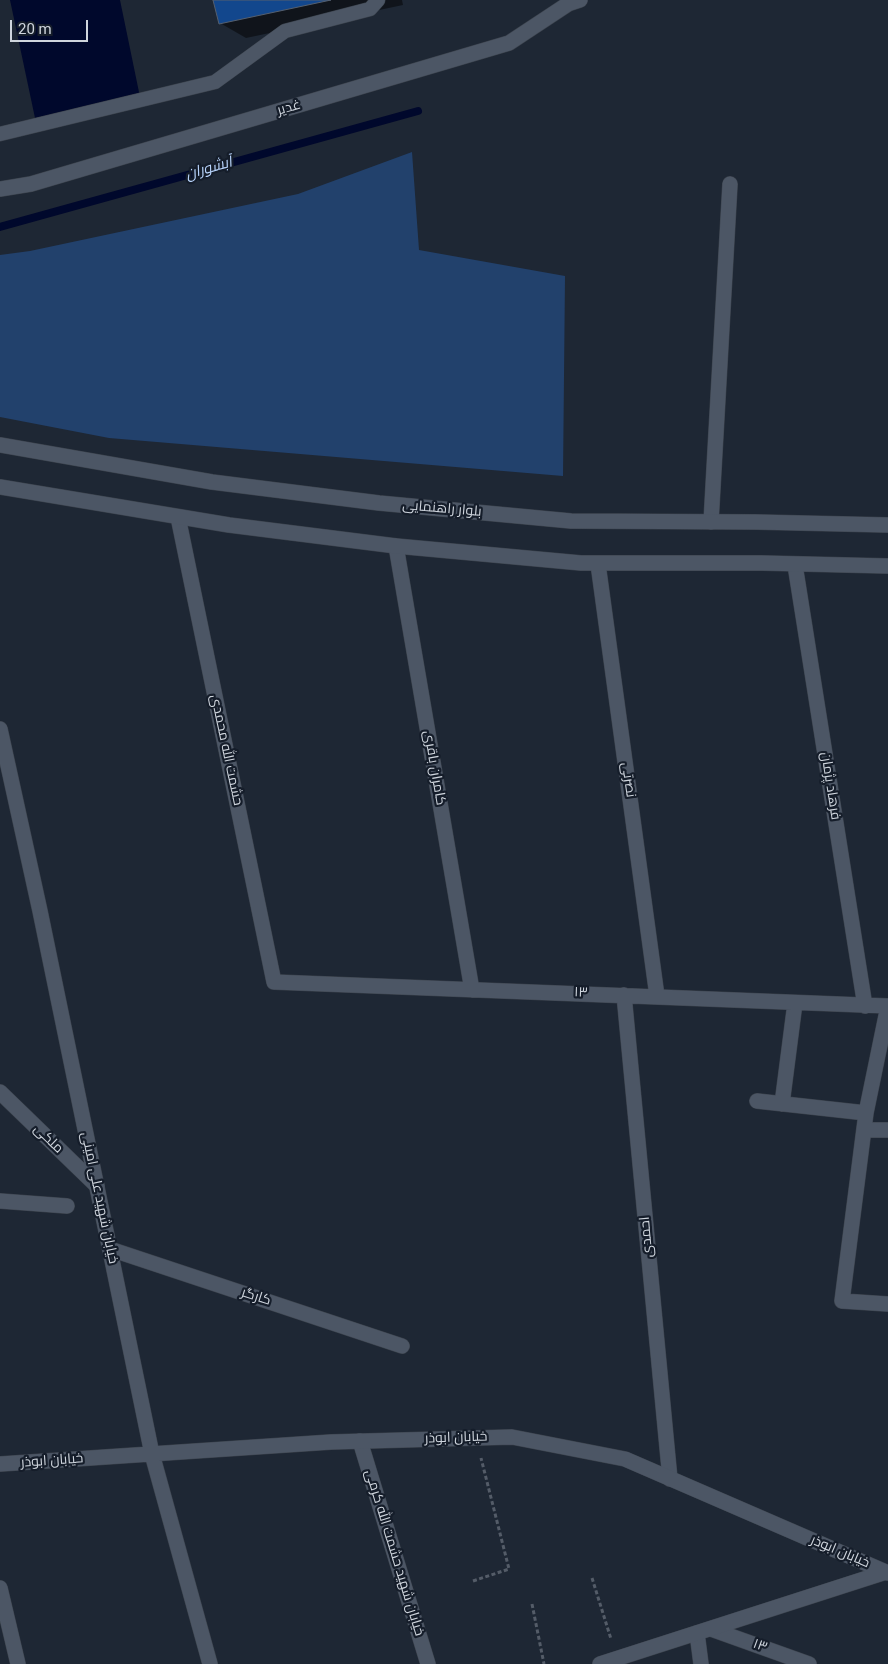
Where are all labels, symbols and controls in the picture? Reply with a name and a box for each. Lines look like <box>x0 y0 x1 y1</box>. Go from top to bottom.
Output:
scale bar <box>12 10 90 42</box>
text: 20 m <box>18 20 52 38</box>
street label: غدیر <box>275 97 303 119</box>
water label: آبشوران <box>184 154 234 184</box>
street label: بلوار راهنمایی <box>402 497 482 521</box>
street label: حشمت الله محمدی <box>206 693 246 807</box>
street label: کامران باقری <box>419 729 449 807</box>
street label: فرهاد پژمان <box>816 751 844 821</box>
street label: نصرتی <box>617 761 639 799</box>
street label: ۱۳ <box>574 984 588 1002</box>
street label: ملکی <box>30 1121 66 1157</box>
street label: خیابان شهید علی امینی <box>77 1131 121 1265</box>
street label: احمدی <box>637 1216 657 1258</box>
street label: کارگر <box>239 1284 273 1310</box>
street label: خیابان ابوذر <box>424 1429 488 1447</box>
street label: خیابان ابوذر <box>20 1450 84 1472</box>
street label: خیابان شهید حشمت الله کرمی <box>361 1468 427 1638</box>
street label: خیابان ابوذر <box>808 1532 872 1572</box>
street label: ۱۳ <box>751 1636 769 1656</box>

